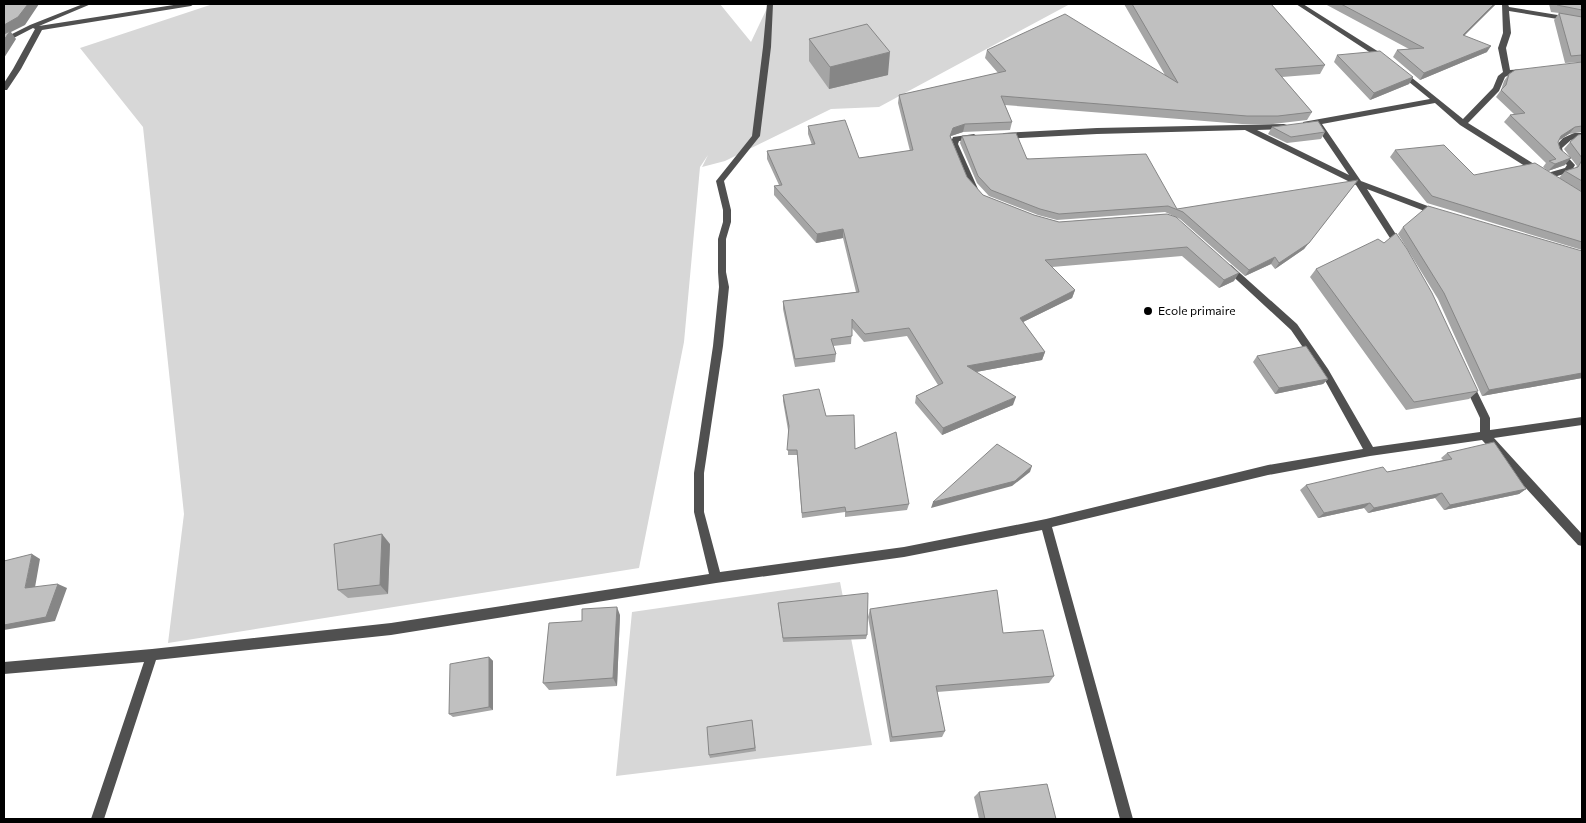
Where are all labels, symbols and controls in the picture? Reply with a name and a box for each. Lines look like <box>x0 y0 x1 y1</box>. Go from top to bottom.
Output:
place label: Ecole primaire <box>1158 303 1236 317</box>
marker: Ecole primaire <box>1142 305 1154 317</box>

